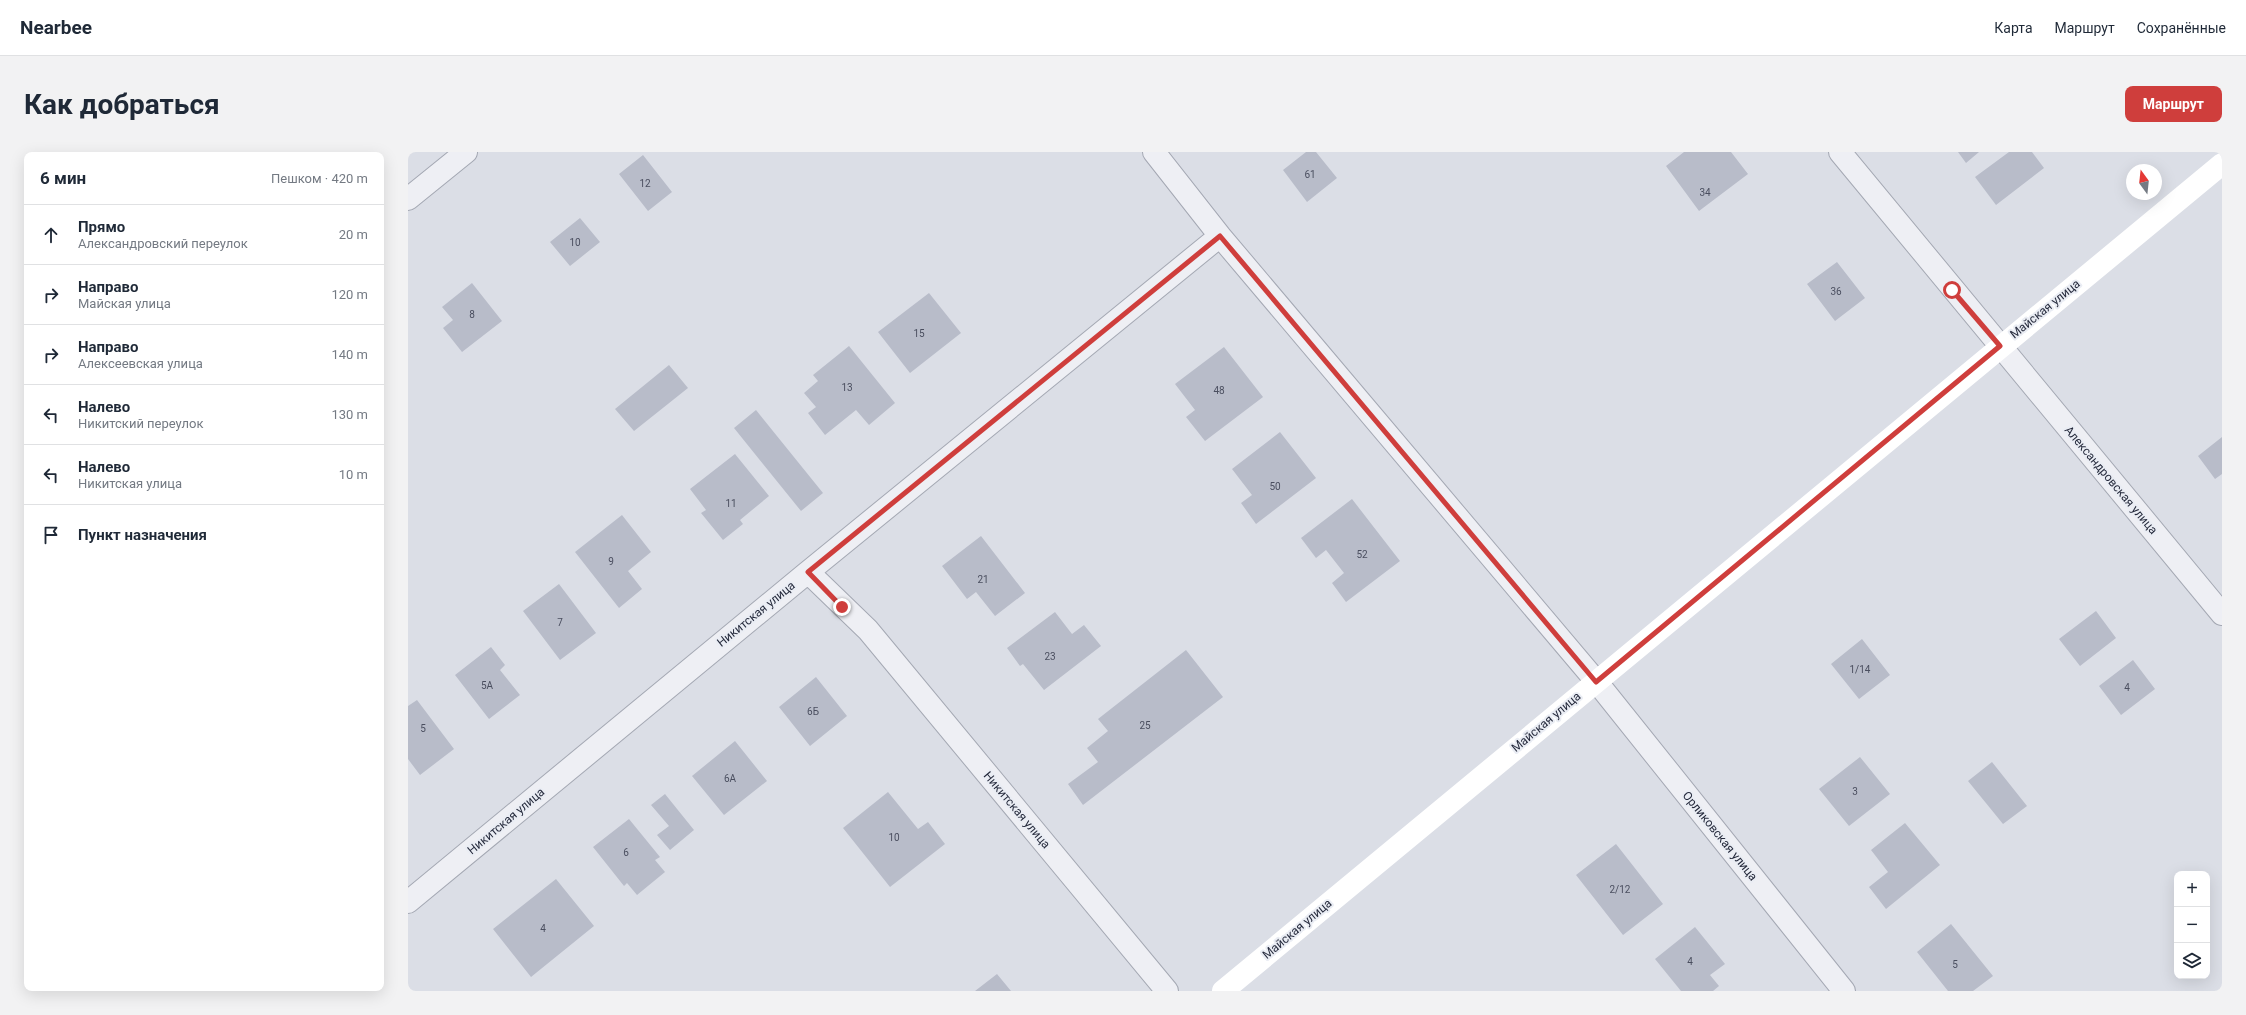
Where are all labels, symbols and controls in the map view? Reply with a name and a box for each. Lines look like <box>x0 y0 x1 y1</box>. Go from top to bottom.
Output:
text: Nearbee <box>20 16 92 39</box>
text: Карта <box>1994 20 2033 36</box>
text: Маршрут <box>2055 20 2115 36</box>
text: Сохранённые <box>2137 20 2226 36</box>
button: Маршрут <box>2125 86 2222 122</box>
text: Как добраться <box>24 88 220 121</box>
north arrow <box>2126 164 2162 200</box>
text: 6 мин <box>40 168 86 188</box>
house number: 61 <box>1304 169 1316 180</box>
text: Пешком · 420 m <box>271 171 368 186</box>
house number: 12 <box>639 178 651 189</box>
house number: 34 <box>1699 187 1711 198</box>
text: Прямо <box>78 218 125 236</box>
icon: ahead <box>40 224 62 246</box>
text: 20 m <box>339 227 368 242</box>
text: Александровский переулок <box>78 236 248 251</box>
house number: 10 <box>569 237 581 248</box>
street label: Майская улица <box>2007 277 2083 341</box>
text: Направо <box>78 278 139 296</box>
route start <box>1943 281 1961 299</box>
icon: right <box>40 284 62 306</box>
house number: 36 <box>1830 286 1842 297</box>
text: 120 m <box>331 287 368 302</box>
text: Майская улица <box>78 296 171 311</box>
house number: 8 <box>469 309 475 320</box>
house number: 15 <box>913 328 925 339</box>
text: Направо <box>78 338 139 356</box>
icon: right <box>40 344 62 366</box>
text: 140 m <box>331 347 368 362</box>
text: Алексеевская улица <box>78 356 203 371</box>
house number: 13 <box>841 382 853 393</box>
house number: 48 <box>1213 385 1225 396</box>
text: Налево <box>78 398 130 416</box>
icon: left <box>40 404 62 426</box>
text: 130 m <box>331 407 368 422</box>
text: Никитский переулок <box>78 416 203 431</box>
street label: Александровская улица <box>2062 423 2160 537</box>
text: Налево <box>78 458 130 476</box>
icon: left <box>40 464 62 486</box>
text: 10 m <box>339 467 368 482</box>
text: Никитская улица <box>78 476 182 491</box>
house number: 50 <box>1269 481 1281 492</box>
house number: 11 <box>725 498 737 509</box>
icon: arrive <box>40 524 62 546</box>
text: Пункт назначения <box>78 526 207 544</box>
house number: 52 <box>1356 549 1368 560</box>
house number: 9 <box>608 556 614 567</box>
house number: 21 <box>977 574 989 585</box>
street label: Никитская улица <box>714 578 798 650</box>
route end <box>833 598 851 616</box>
house number: 7 <box>557 617 563 628</box>
house number: 23 <box>1044 651 1056 662</box>
house number: 1/14 <box>1850 664 1871 675</box>
house number: 5А <box>481 680 494 691</box>
house number: 4 <box>2124 682 2130 693</box>
street label: Майская улица <box>1509 689 1583 755</box>
house number: 6Б <box>807 706 819 717</box>
house number: 25 <box>1139 720 1151 731</box>
house number: 5 <box>420 723 426 734</box>
street label: Никитская улица <box>981 769 1053 851</box>
house number: 6А <box>724 773 737 784</box>
street label: Никитская улица <box>465 785 547 857</box>
house number: 3 <box>1852 786 1858 797</box>
street label: Орликовская улица <box>1680 789 1760 883</box>
house number: 10 <box>888 832 900 843</box>
house number: 6 <box>623 847 629 858</box>
map controls <box>2174 871 2210 979</box>
button: + <box>2174 871 2210 907</box>
house number: 2/12 <box>1610 884 1631 895</box>
street label: Майская улица <box>1260 896 1334 962</box>
button: − <box>2174 907 2210 943</box>
house number: 4 <box>540 923 546 934</box>
button: layers <box>2174 943 2210 979</box>
house number: 4 <box>1687 956 1693 967</box>
house number: 5 <box>1952 959 1958 970</box>

